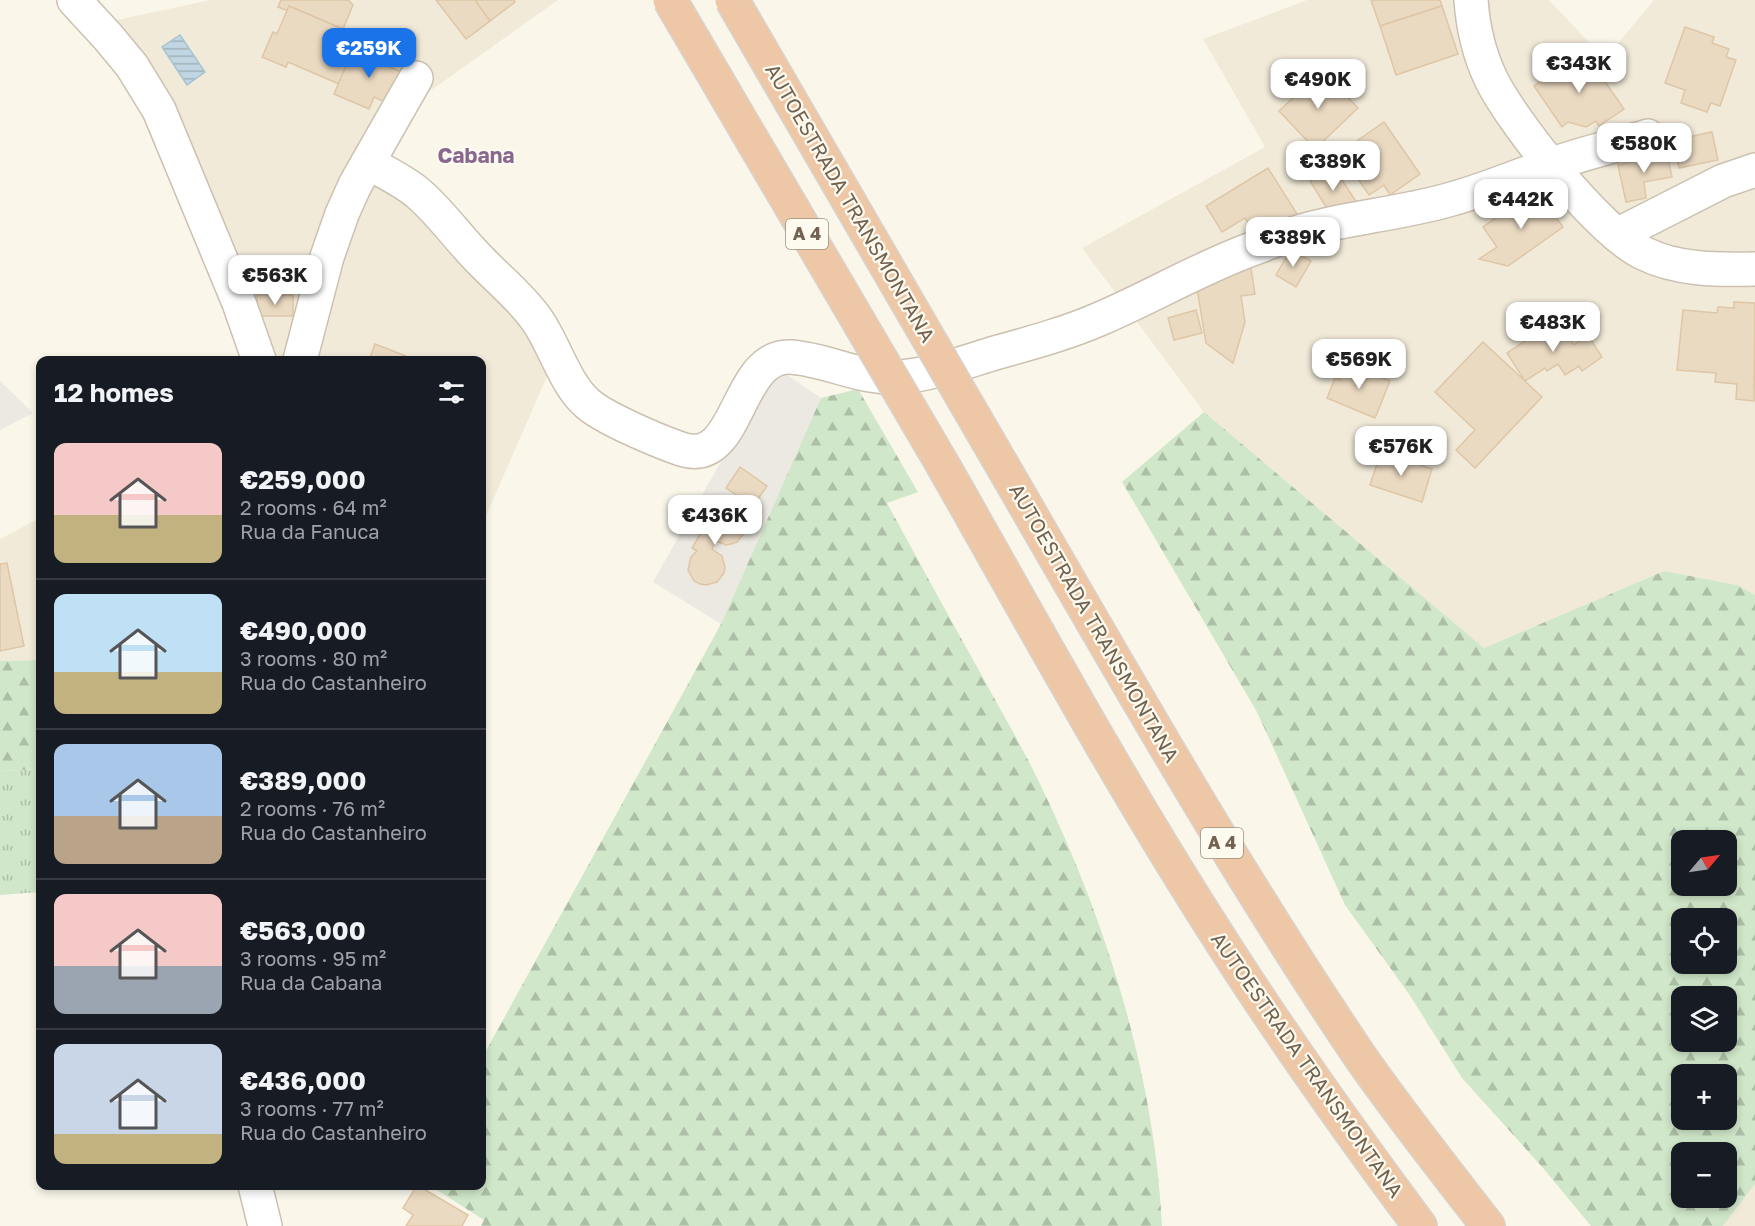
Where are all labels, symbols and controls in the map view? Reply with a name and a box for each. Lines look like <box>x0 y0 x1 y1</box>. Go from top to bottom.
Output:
pin: €259K <box>327 28 411 79</box>
text: €259K <box>336 35 402 59</box>
pin: €343K <box>1537 43 1621 94</box>
text: €343K <box>1546 50 1612 74</box>
street label: AUTOESTRADA TRANSMONTANA <box>761 59 941 346</box>
pin: €490K <box>1276 59 1360 110</box>
text: €490K <box>1285 66 1351 90</box>
pin: €580K <box>1602 123 1686 174</box>
text: €580K <box>1611 130 1677 154</box>
pin: €389K <box>1291 141 1375 192</box>
district label: Cabana <box>437 142 515 168</box>
text: €389K <box>1300 148 1366 172</box>
pin: €442K <box>1479 179 1563 230</box>
text: €442K <box>1488 186 1554 210</box>
pin: €389K <box>1251 217 1335 268</box>
road number: A 4 <box>786 219 828 249</box>
text: €389K <box>1260 224 1326 248</box>
pin: €563K <box>233 255 317 306</box>
text: €563K <box>242 262 308 286</box>
pin: €483K <box>1511 302 1595 353</box>
text: €483K <box>1520 309 1586 333</box>
pin: €569K <box>1317 339 1401 390</box>
text: €569K <box>1326 346 1392 370</box>
icon: filters <box>435 376 468 409</box>
text: 12 homes <box>54 377 174 408</box>
pin: €576K <box>1359 426 1443 477</box>
text: €576K <box>1369 433 1433 457</box>
text: €259,000 <box>240 464 366 495</box>
icon: home <box>102 467 174 539</box>
street label: AUTOESTRADA TRANSMONTANA <box>1005 479 1185 766</box>
text: 2 rooms · 64 m² <box>240 495 387 519</box>
pin: €436K <box>673 495 757 546</box>
text: €436K <box>682 502 748 526</box>
text: Rua da Fanuca <box>240 519 380 543</box>
text: €490,000 <box>240 615 367 646</box>
icon: home <box>102 618 174 690</box>
text: 3 rooms · 80 m² <box>240 646 387 670</box>
text: Rua do Castanheiro <box>240 670 427 694</box>
text: €389,000 <box>240 765 366 796</box>
icon: home <box>102 768 174 840</box>
text: 2 rooms · 76 m² <box>240 796 385 820</box>
text: Rua do Castanheiro <box>240 820 427 844</box>
road number: A 4 <box>1201 828 1243 858</box>
north arrow <box>1671 830 1737 896</box>
map controls <box>1671 830 1737 1208</box>
button: locate <box>1671 908 1737 974</box>
text: €563,000 <box>240 915 366 946</box>
icon: home <box>102 918 174 990</box>
street label: AUTOESTRADA TRANSMONTANA <box>1207 927 1409 1201</box>
text: 3 rooms · 95 m² <box>240 946 386 970</box>
text: Rua da Cabana <box>240 970 382 994</box>
button: layers <box>1671 986 1737 1052</box>
button: + <box>1671 1064 1737 1130</box>
text: €436,000 <box>240 1065 366 1096</box>
icon: home <box>102 1068 174 1140</box>
text: 3 rooms · 77 m² <box>240 1096 384 1120</box>
text: Rua do Castanheiro <box>240 1120 427 1144</box>
button: − <box>1671 1142 1737 1208</box>

